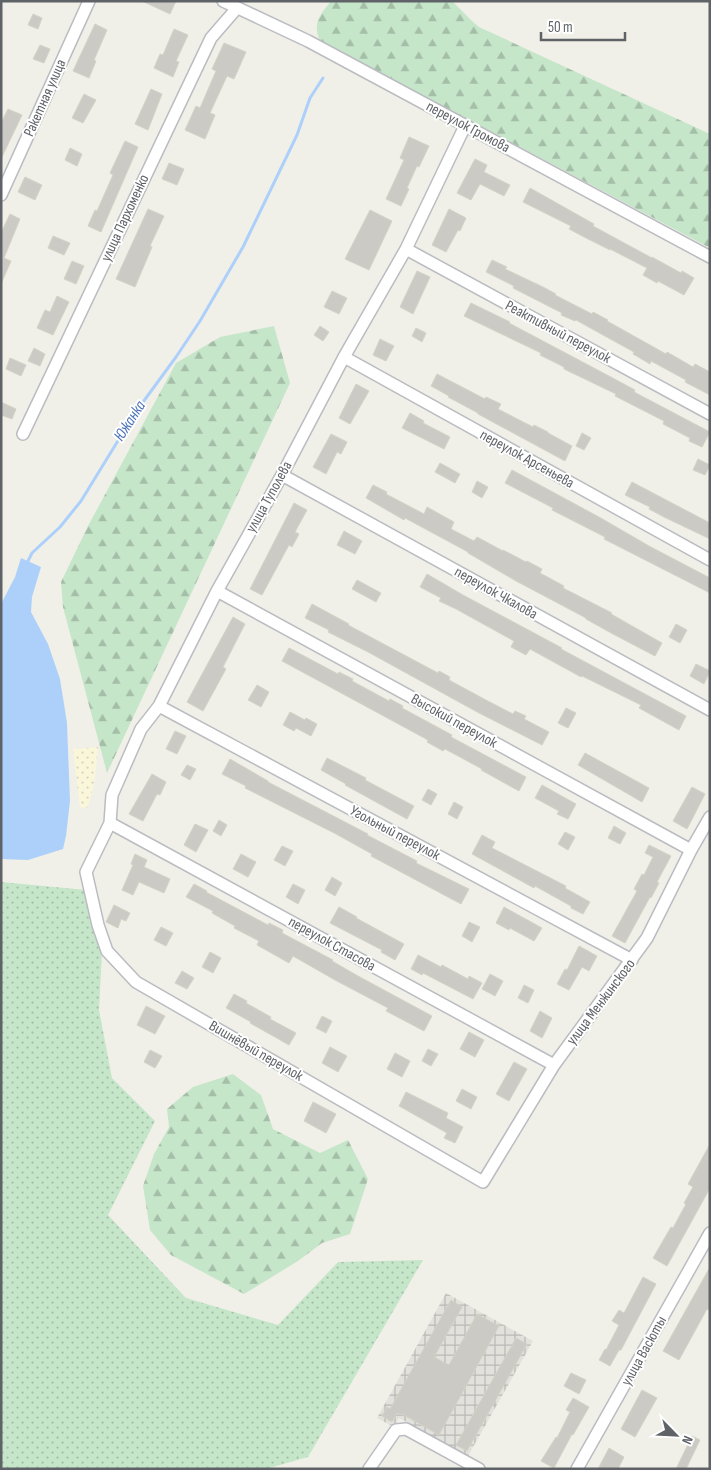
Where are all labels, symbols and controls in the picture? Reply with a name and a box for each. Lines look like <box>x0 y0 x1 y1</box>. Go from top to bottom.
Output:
scale bar <box>541 10 625 42</box>
text: 50 m <box>548 18 573 37</box>
street label: Ракетная улица <box>20 56 71 140</box>
street label: переулок Громова <box>423 97 513 157</box>
street label: улица Пархоменко <box>97 171 153 265</box>
street label: Реактивный переулок <box>502 296 614 368</box>
water label: Южанка <box>110 397 150 445</box>
street label: переулок Арсеньева <box>477 425 578 493</box>
street label: улица Туполева <box>242 458 296 536</box>
street label: переулок Чкалова <box>451 562 541 624</box>
street label: Высокий переулок <box>408 690 501 753</box>
street label: Угольный переулок <box>347 801 444 865</box>
street label: переулок Стасова <box>285 912 379 976</box>
street label: улица Менжинского <box>562 955 640 1049</box>
street label: Вишнёвый переулок <box>205 1016 307 1086</box>
street label: улица Васюты <box>617 1313 671 1389</box>
north arrow <box>651 1410 701 1460</box>
text: N <box>678 1433 697 1447</box>

